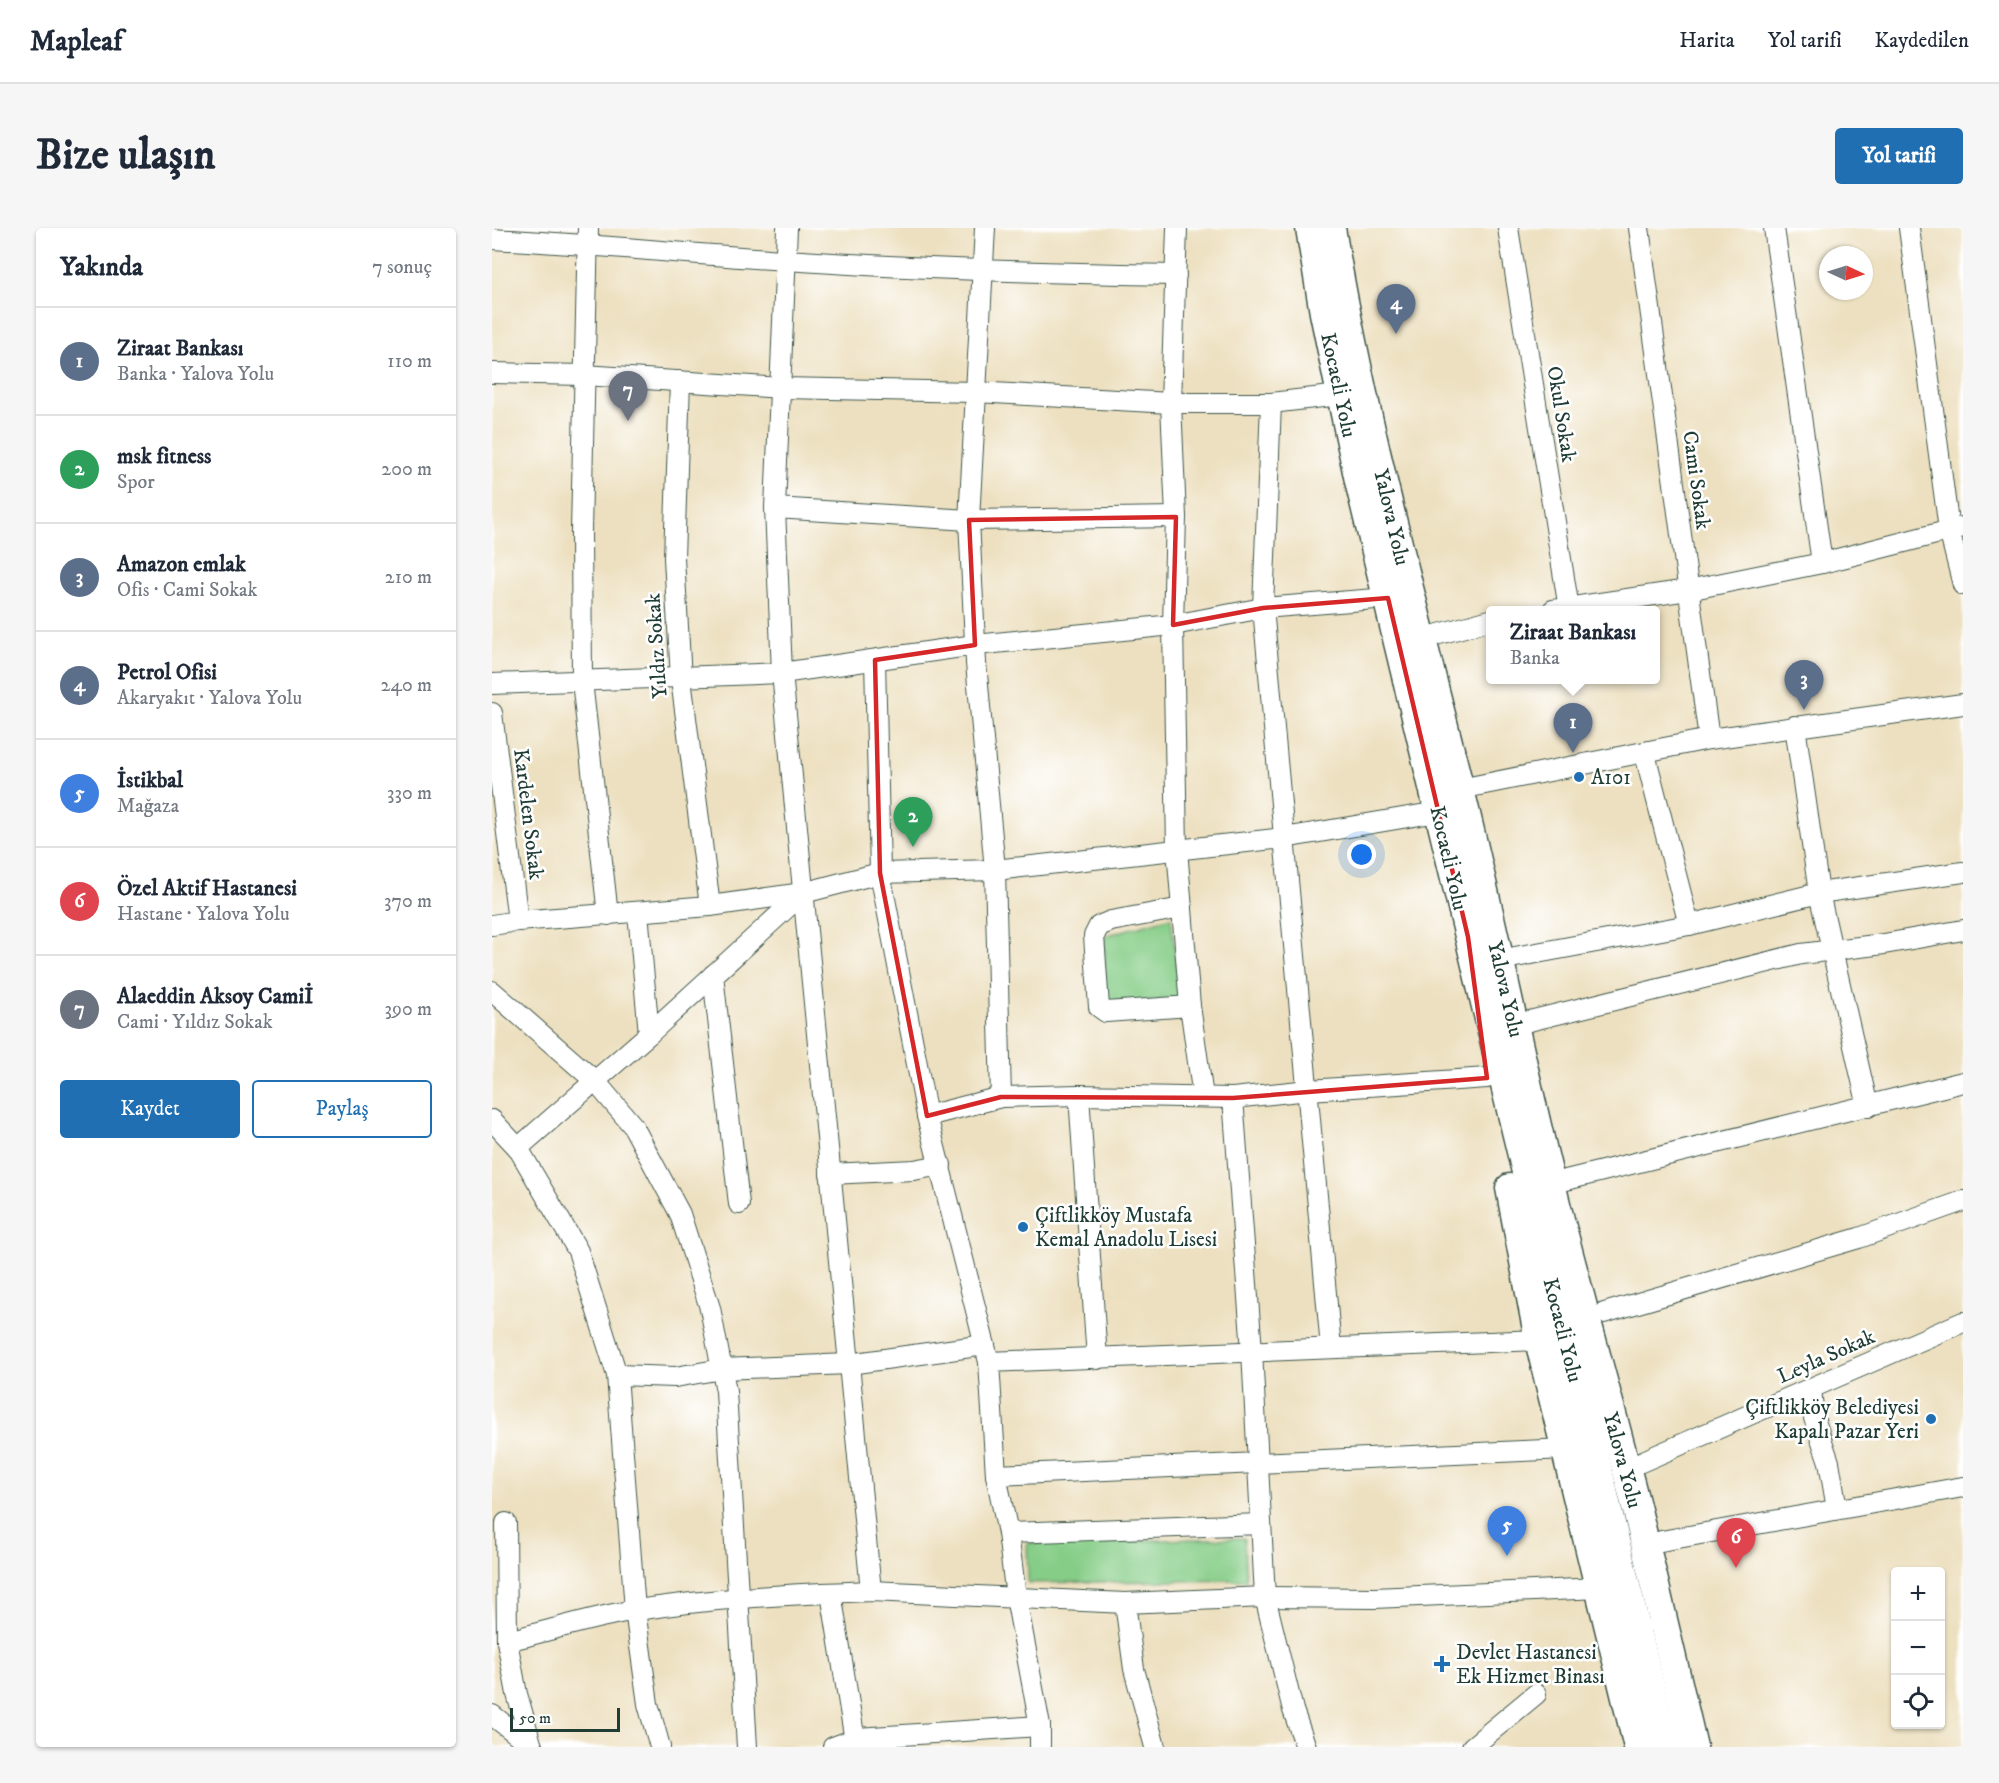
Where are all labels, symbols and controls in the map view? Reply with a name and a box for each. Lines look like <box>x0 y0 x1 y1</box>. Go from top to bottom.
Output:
text: Mapleaf <box>30 24 122 59</box>
text: Harita <box>1679 28 1735 54</box>
text: Yol tarifi <box>1768 28 1842 54</box>
text: Kaydedilen <box>1875 28 1969 54</box>
button: Yol tarifi <box>1835 128 1963 184</box>
text: Bize ulaşın <box>36 130 216 182</box>
north arrow <box>1819 246 1873 300</box>
text: Yakında <box>60 251 143 284</box>
text: 7 sonuç <box>372 255 432 280</box>
pin: 4 <box>1376 285 1416 334</box>
street label: Kocaeli̇ Yolu <box>1314 330 1362 440</box>
text: Ziraat Bankası <box>117 335 243 362</box>
text: 1 <box>76 349 83 374</box>
text: 110 m <box>387 349 432 374</box>
text: Banka · Yalova Yolu <box>117 362 274 387</box>
street label: Okul Sokak <box>1541 364 1582 465</box>
pin: 7 <box>608 372 648 421</box>
street label: Cami Sokak <box>1676 429 1716 532</box>
text: msk fitness <box>117 443 211 470</box>
text: 2 <box>75 457 84 482</box>
text: 200 m <box>381 457 432 482</box>
street label: Yalova Yolu <box>1367 466 1415 568</box>
text: Spor <box>117 470 155 495</box>
text: Amazon emlak <box>117 551 246 578</box>
text: 3 <box>76 565 83 590</box>
text: 210 m <box>385 565 432 590</box>
text: Ofis · Cami Sokak <box>117 578 258 603</box>
street label: Yıldız Sokak <box>640 592 674 699</box>
popup <box>1486 606 1660 684</box>
text: Ziraat Bankası <box>1510 619 1636 646</box>
text: Banka <box>1510 646 1560 671</box>
text: Petrol Ofisi <box>117 659 217 686</box>
pin: 3 <box>1784 660 1824 710</box>
text: 4 <box>74 673 85 698</box>
text: 240 m <box>381 673 432 698</box>
text: Akaryakıt · Yalova Yolu <box>117 686 302 711</box>
pin: 1 <box>1554 704 1592 753</box>
street label: Kardelen Sokak <box>507 747 549 882</box>
place label: A101 <box>1591 765 1631 791</box>
text: İstikbal <box>117 767 183 794</box>
marker: A101 <box>1572 770 1586 784</box>
text: 5 <box>75 781 84 806</box>
text: 330 m <box>387 781 432 806</box>
text: Mağaza <box>117 794 179 819</box>
pin: 2 <box>894 798 932 847</box>
street label: Kocaeli̇ Yolu <box>1423 803 1473 913</box>
your location <box>1347 840 1376 869</box>
text: Özel Aktif Hastanesi <box>117 875 297 902</box>
text: 6 <box>74 889 85 914</box>
text: 370 m <box>384 889 432 914</box>
text: Hastane · Yalova Yolu <box>117 902 290 927</box>
street label: Yalova Yolu <box>1481 938 1529 1040</box>
text: Alaeddin Aksoy Camiİ <box>117 983 313 1010</box>
text: 7 <box>74 997 85 1022</box>
text: 390 m <box>384 997 432 1022</box>
text: Cami · Yıldız Sokak <box>117 1010 273 1035</box>
button: Kaydet <box>60 1080 240 1138</box>
button: Paylaş <box>252 1080 432 1138</box>
place label: Çiftlikköy Mustafa Kemal Anadolu Lisesi <box>1035 1203 1217 1253</box>
marker: Çiftlikköy Mustafa Kemal Anadolu Lisesi <box>1016 1220 1030 1234</box>
street label: Kocaeli̇ Yolu <box>1537 1275 1588 1385</box>
street label: Leyla Sokak <box>1774 1324 1880 1390</box>
place label: Çiftlikköy Belediyesi Kapalı Pazar Yeri <box>1745 1395 1919 1445</box>
street label: Yalova Yolu <box>1597 1409 1647 1511</box>
marker: Çiftlikköy Belediyesi Kapalı Pazar Yeri <box>1924 1412 1938 1426</box>
pin: 5 <box>1488 1506 1526 1556</box>
pin: 6 <box>1716 1518 1756 1568</box>
map controls <box>1891 1567 1945 1729</box>
button: + <box>1891 1567 1945 1621</box>
button: − <box>1891 1621 1945 1675</box>
place label: Devlet Hastanesi Ek Hizmet Binası <box>1456 1640 1605 1690</box>
marker: Devlet Hastanesi Ek Hizmet Binası <box>1433 1655 1451 1673</box>
button: locate <box>1891 1675 1945 1729</box>
scale bar <box>510 1705 620 1732</box>
text: 50 m <box>519 1708 551 1728</box>

